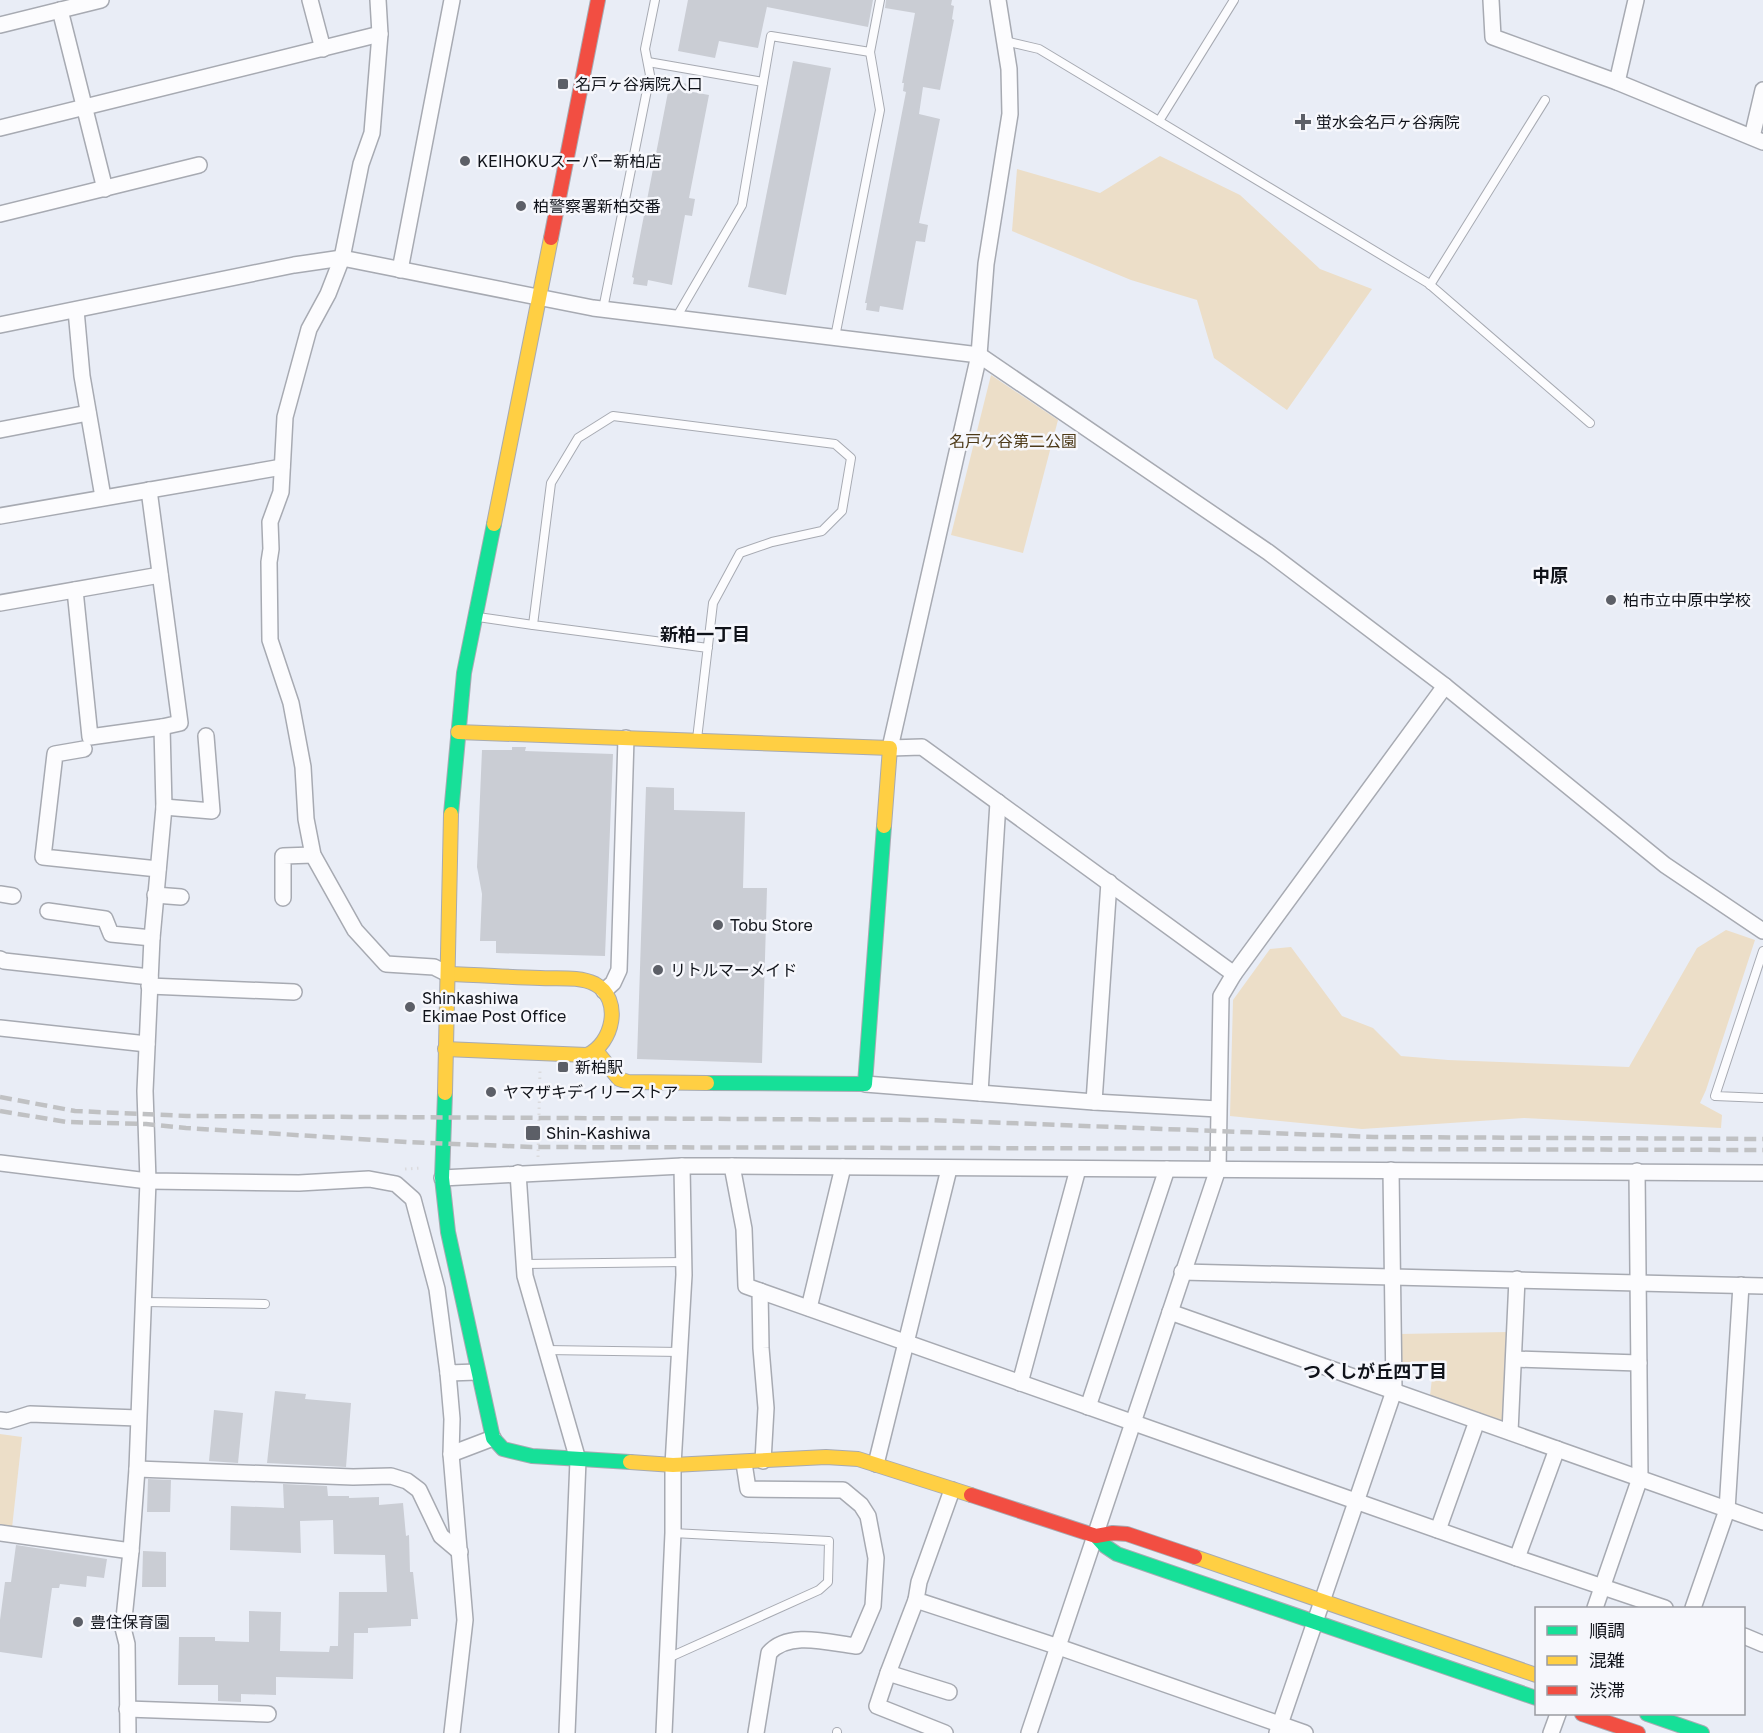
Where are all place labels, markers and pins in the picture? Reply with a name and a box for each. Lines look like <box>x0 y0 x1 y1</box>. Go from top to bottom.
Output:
place label: 名戸ヶ谷病院入口 <box>575 74 703 94</box>
marker: 名戸ヶ谷病院入口 <box>556 77 570 91</box>
place label: 蛍水会名戸ヶ谷病院 <box>1316 112 1460 132</box>
marker: 蛍水会名戸ヶ谷病院 <box>1294 113 1312 131</box>
place label: KEIHOKUスーパー新柏店 <box>477 151 661 171</box>
marker: KEIHOKUスーパー新柏店 <box>458 154 472 168</box>
place label: 柏警察署新柏交番 <box>533 196 661 216</box>
marker: 柏警察署新柏交番 <box>514 199 528 213</box>
place label: 柏市立中原中学校 <box>1623 590 1751 610</box>
marker: 柏市立中原中学校 <box>1604 593 1618 607</box>
place label: Tobu Store <box>730 915 813 935</box>
marker: Tobu Store <box>711 918 725 932</box>
place label: リトルマーメイド <box>670 960 797 980</box>
marker: リトルマーメイド <box>651 963 665 977</box>
place label: Shinkashiwa Ekimae Post Office <box>422 988 566 1026</box>
marker: Shinkashiwa Ekimae Post Office <box>403 1000 417 1014</box>
place label: 新柏駅 <box>575 1057 623 1077</box>
marker: 新柏駅 <box>556 1060 570 1074</box>
place label: ヤマザキデイリーストア <box>503 1082 678 1102</box>
marker: ヤマザキデイリーストア <box>484 1085 498 1099</box>
place label: Shin-Kashiwa <box>546 1123 651 1143</box>
marker: Shin-Kashiwa <box>524 1124 542 1142</box>
place label: 豊住保育園 <box>90 1612 170 1632</box>
marker: 豊住保育園 <box>71 1615 85 1629</box>

